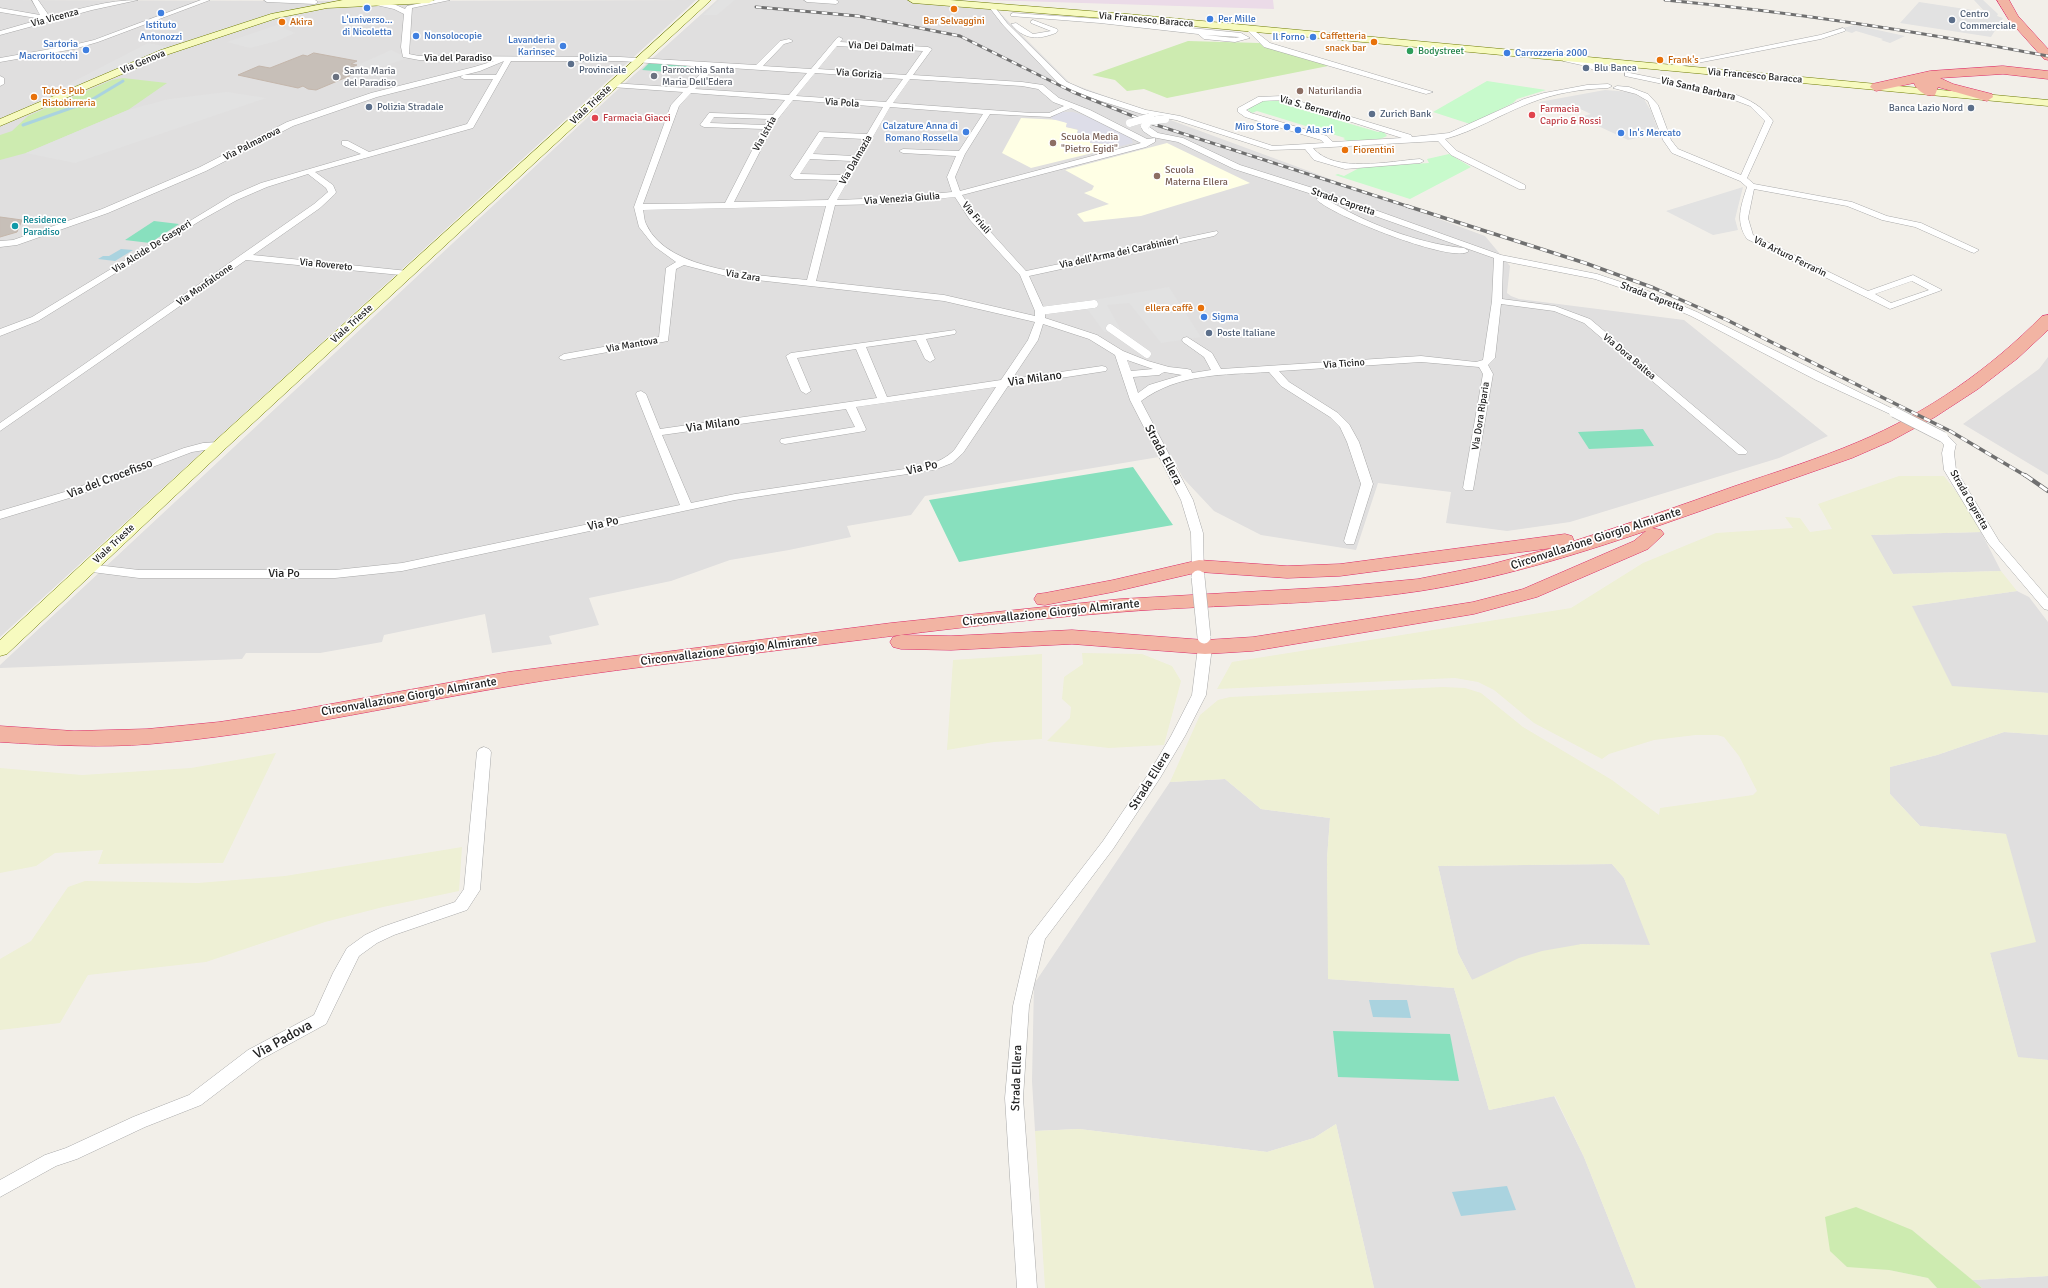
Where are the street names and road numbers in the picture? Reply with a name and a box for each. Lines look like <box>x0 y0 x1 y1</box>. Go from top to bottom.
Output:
street label: Via Vicenza <box>30 6 80 30</box>
street label: Via Francesco Baracca <box>1098 10 1194 30</box>
street label: Via Dei Dalmati <box>848 39 914 55</box>
street label: Via Genova <box>119 47 167 77</box>
street label: Via del Paradiso <box>424 52 492 64</box>
street label: Via Gorizia <box>836 66 882 82</box>
street label: Via Francesco Baracca <box>1707 66 1803 86</box>
street label: Via Santa Barbara <box>1659 75 1737 103</box>
street label: Viale Trieste <box>568 83 614 127</box>
street label: Via S. Bernardino <box>1278 93 1352 125</box>
street label: Via Pola <box>824 96 860 110</box>
street label: Via Istria <box>751 114 779 154</box>
street label: Via Palmanova <box>221 124 283 164</box>
street label: Via Dalmazia <box>837 133 875 187</box>
street label: Strada Capretta <box>1309 185 1377 219</box>
street label: Via Venezia Giulia <box>864 190 940 208</box>
street label: Via Friuli <box>959 199 993 237</box>
street label: Via Alcide De Gasperi <box>110 218 194 276</box>
street label: Via Arturo Ferrarin <box>1751 234 1829 280</box>
street label: Via dell'Arma dei Carabinieri <box>1058 235 1180 271</box>
street label: Via Rovereto <box>299 256 353 274</box>
street label: Via Monfalcone <box>175 261 235 309</box>
street label: Via Zara <box>725 267 761 285</box>
street label: Strada Capretta <box>1618 279 1686 315</box>
street label: Viale Trieste <box>329 302 375 346</box>
street label: Via Dora Baltea <box>1600 331 1658 383</box>
street label: Via Mantova <box>605 335 659 355</box>
street label: Via Ticino <box>1323 357 1365 371</box>
street label: Via Milano <box>1007 368 1063 390</box>
street label: Via Dora Riparia <box>1470 381 1492 451</box>
street label: Via Milano <box>685 414 741 436</box>
street label: Strada Ellera <box>1141 422 1185 488</box>
street label: Via del Crocefisso <box>65 456 155 502</box>
street label: Via Po <box>905 457 939 479</box>
street label: Strada Capretta <box>1947 468 1991 532</box>
street label: Circonvallazione Giorgio Almirante <box>1509 505 1683 573</box>
street label: Via Po <box>586 514 620 534</box>
street label: Viale Trieste <box>91 522 137 566</box>
street label: Via Po <box>268 567 300 581</box>
street label: Circonvallazione Giorgio Almirante <box>962 597 1140 629</box>
street label: Circonvallazione Giorgio Almirante <box>640 633 818 669</box>
street label: Circonvallazione Giorgio Almirante <box>320 674 498 720</box>
street label: Strada Ellera <box>1126 749 1174 813</box>
street label: Via Padova <box>251 1017 315 1063</box>
street label: Strada Ellera <box>1009 1045 1025 1111</box>

